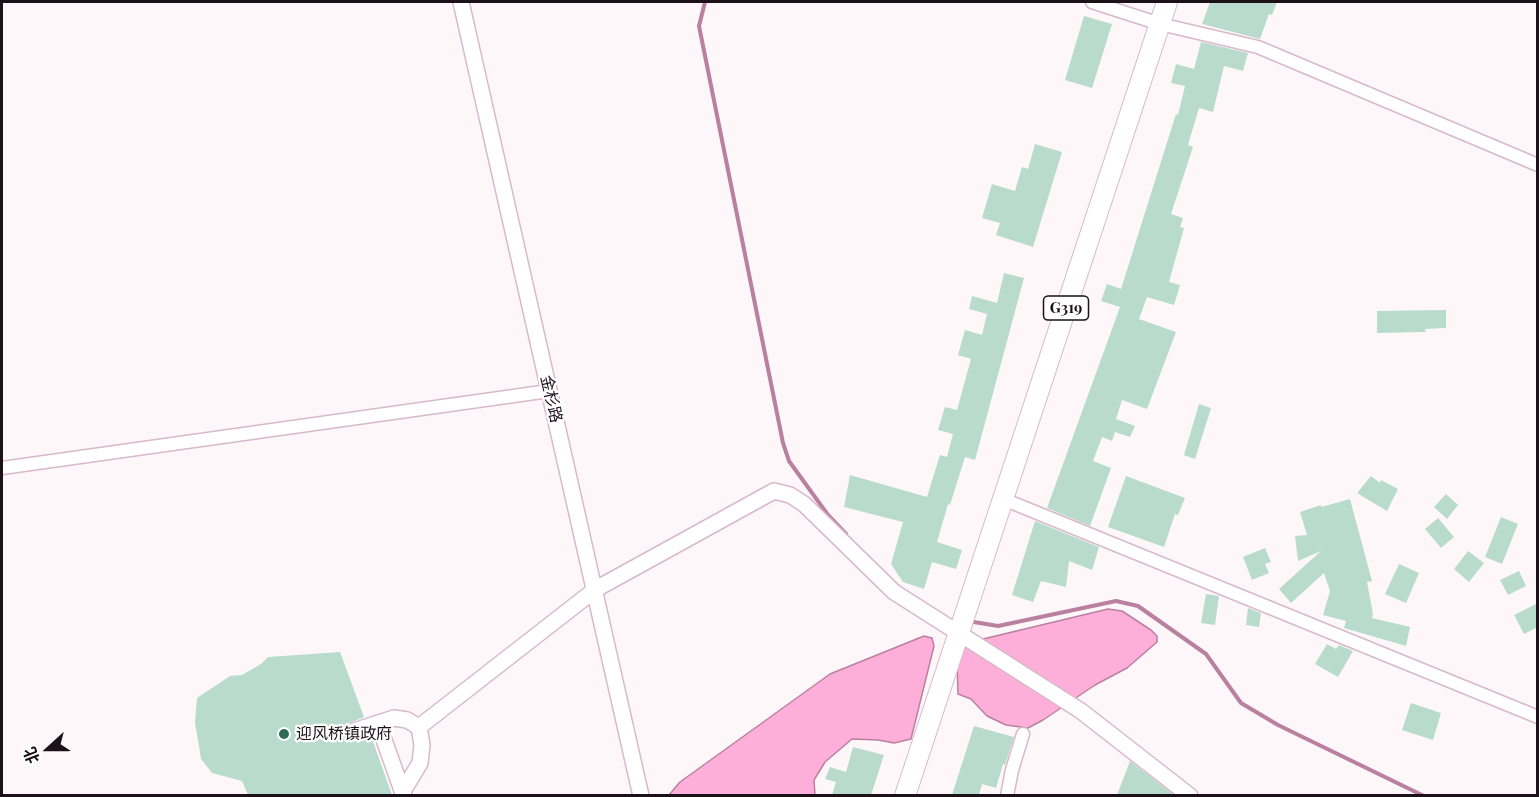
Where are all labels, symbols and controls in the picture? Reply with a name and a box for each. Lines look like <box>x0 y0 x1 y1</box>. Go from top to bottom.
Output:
road number: G319 <box>1044 296 1088 320</box>
street label: 金杉路 <box>536 373 566 425</box>
north arrow <box>18 719 78 779</box>
place label: 迎风桥镇政府 <box>296 724 392 744</box>
marker: 迎风桥镇政府 <box>277 727 291 741</box>
text: 北 <box>18 744 43 767</box>

